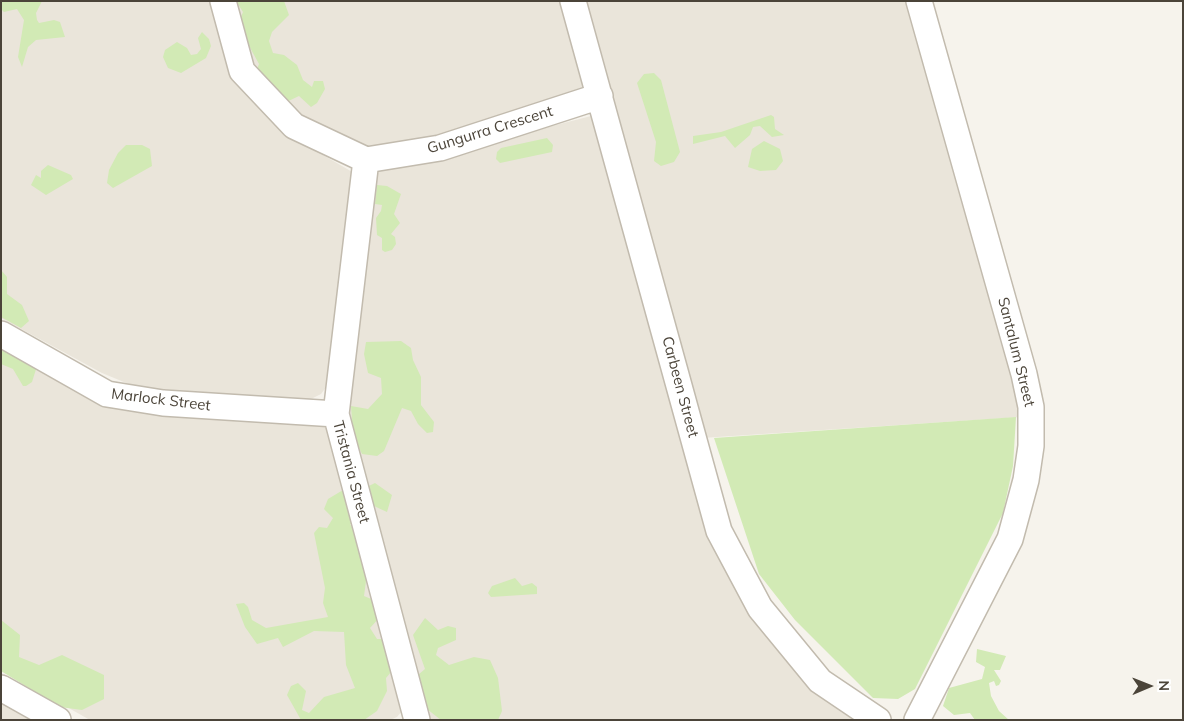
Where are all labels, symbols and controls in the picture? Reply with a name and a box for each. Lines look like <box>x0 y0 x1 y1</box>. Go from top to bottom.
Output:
street label: Gungurra Crescent <box>425 102 555 158</box>
street label: Santalum Street <box>994 295 1038 409</box>
street label: Carbeen Street <box>658 334 702 440</box>
street label: Marlock Street <box>110 385 212 415</box>
street label: Tristania Street <box>329 419 373 525</box>
north arrow <box>1124 661 1174 711</box>
text: N <box>1155 680 1173 691</box>

